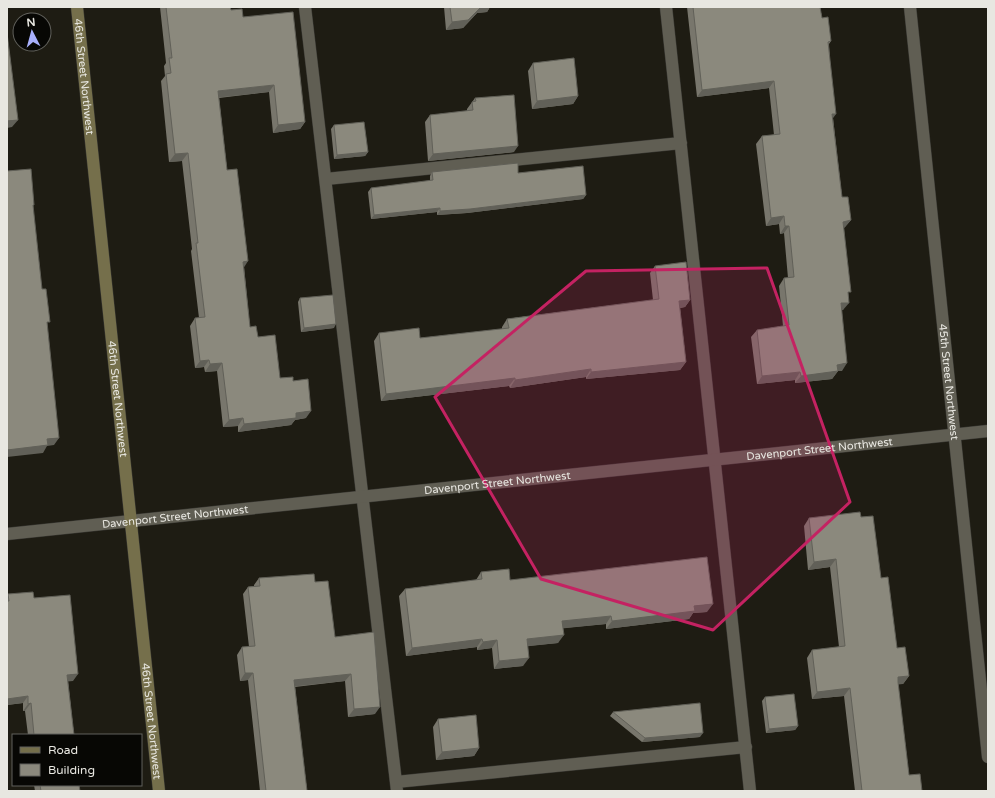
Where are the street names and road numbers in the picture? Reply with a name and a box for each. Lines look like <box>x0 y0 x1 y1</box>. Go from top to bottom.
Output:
street label: 46th Street Northwest <box>71 18 96 135</box>
street label: 45th Street Northwest <box>936 323 961 441</box>
street label: 46th Street Northwest <box>105 340 130 458</box>
street label: Davenport Street Northwest <box>746 435 893 463</box>
street label: Davenport Street Northwest <box>424 469 571 497</box>
street label: Davenport Street Northwest <box>101 503 249 531</box>
street label: 46th Street Northwest <box>139 662 164 780</box>

